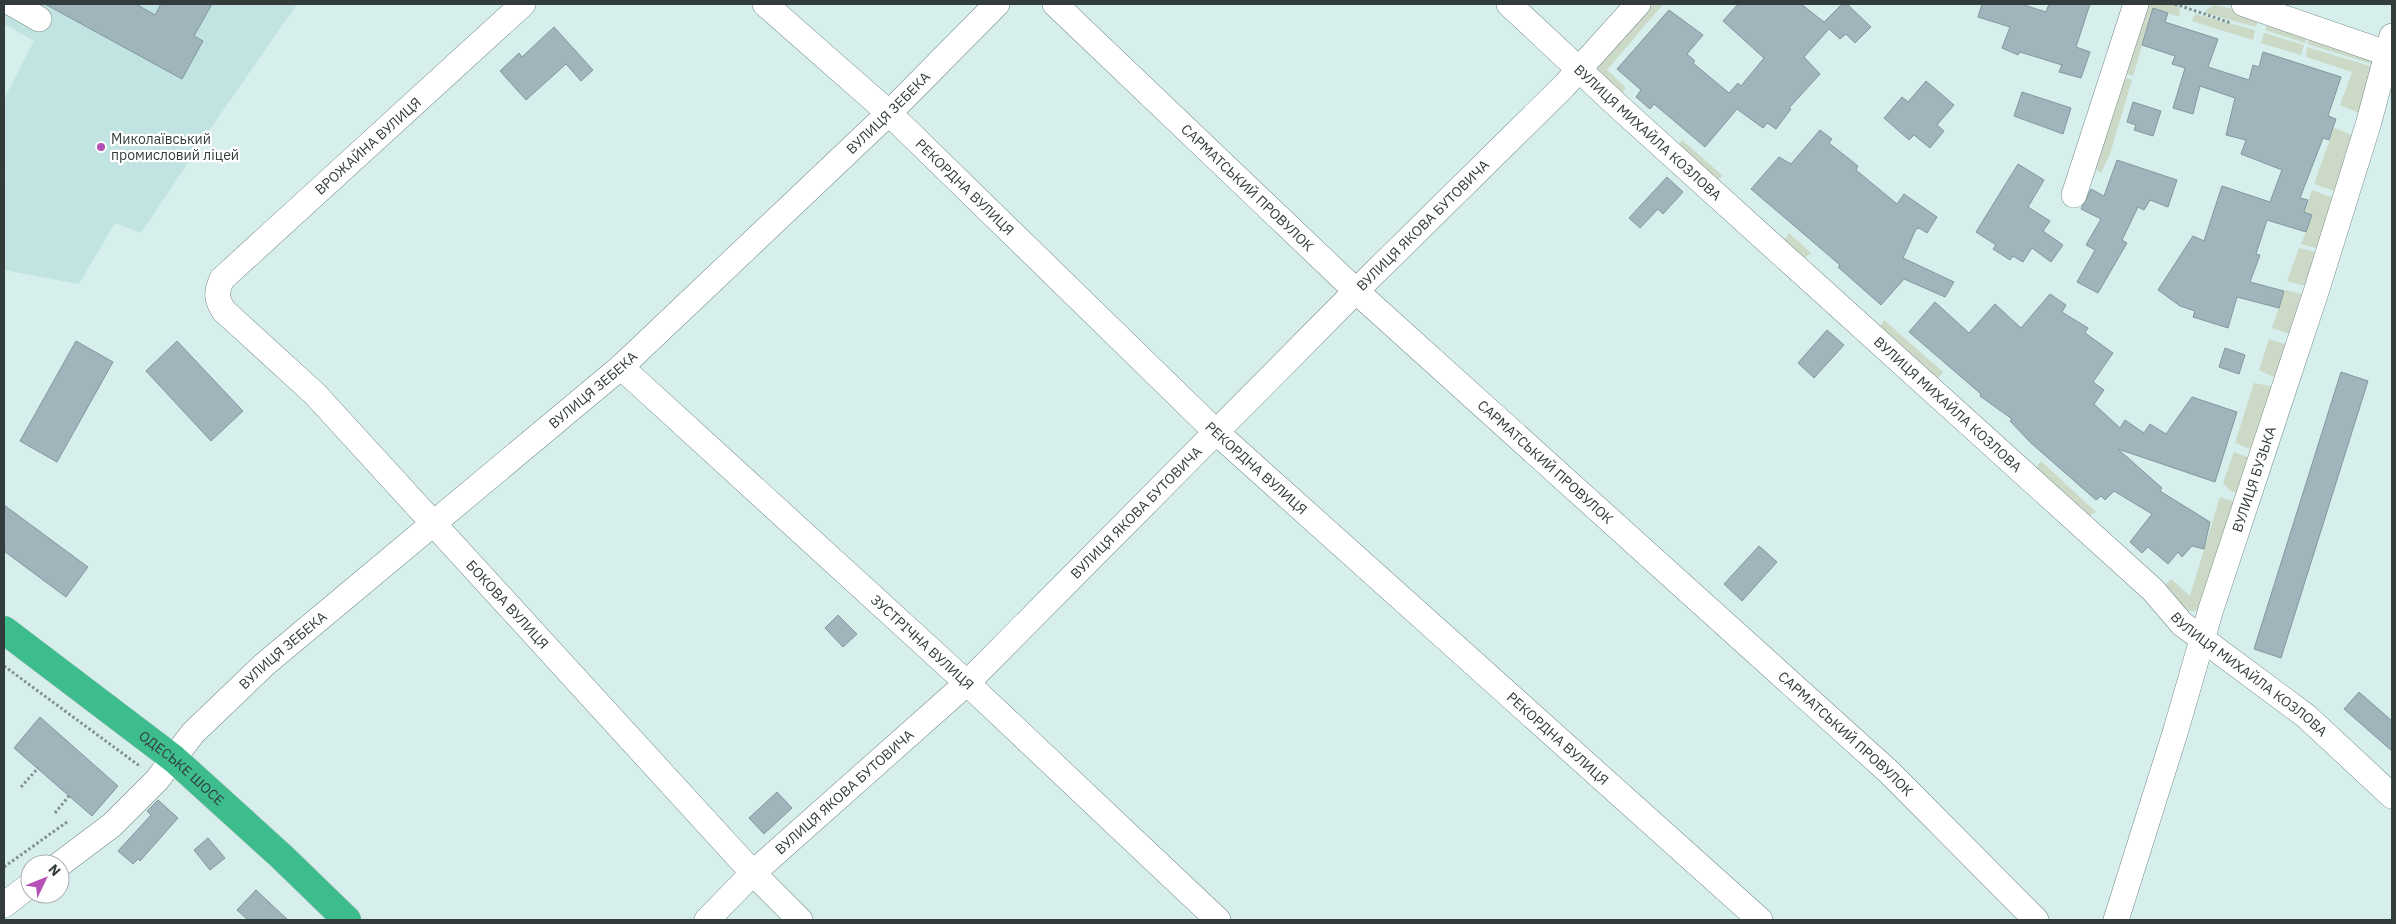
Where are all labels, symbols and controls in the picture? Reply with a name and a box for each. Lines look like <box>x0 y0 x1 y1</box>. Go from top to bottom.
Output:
street label: ВУЛИЦЯ МИХАЙЛА КОЗЛОВА <box>1570 60 1725 204</box>
street label: ВУЛИЦЯ ЗЕБЕКА <box>842 68 934 158</box>
street label: ВРОЖАЙНА ВУЛИЦЯ <box>310 93 425 199</box>
street label: САРМАТСЬКИЙ ПРОВУЛОК <box>1177 120 1318 255</box>
place label: Миколаївський промисловий ліцей <box>111 130 239 164</box>
street label: РЕКОРДНА ВУЛИЦЯ <box>912 135 1018 239</box>
marker: Миколаївський промисловий ліцей <box>95 141 107 153</box>
street label: ВУЛИЦЯ ЯКОВА БУТОВИЧА <box>1353 156 1493 295</box>
street label: ВУЛИЦЯ МИХАЙЛА КОЗЛОВА <box>1870 333 2026 476</box>
street label: ВУЛИЦЯ ЗЕБЕКА <box>545 347 641 432</box>
street label: САРМАТСЬКИЙ ПРОВУЛОК <box>1474 396 1617 528</box>
street label: РЕКОРДНА ВУЛИЦЯ <box>1202 418 1311 519</box>
street label: ВУЛИЦЯ БУЗЬКА <box>2228 424 2280 535</box>
street label: ВУЛИЦЯ ЯКОВА БУТОВИЧА <box>1067 443 1206 583</box>
street label: БОКОВА ВУЛИЦЯ <box>462 556 553 653</box>
street label: ЗУСТРІЧНА ВУЛИЦЯ <box>867 591 978 694</box>
street label: ВУЛИЦЯ ЗЕБЕКА <box>235 607 330 693</box>
street label: ВУЛИЦЯ МИХАЙЛА КОЗЛОВА <box>2167 608 2331 740</box>
street label: САРМАТСЬКИЙ ПРОВУЛОК <box>1774 667 1917 800</box>
street label: РЕКОРДНА ВУЛИЦЯ <box>1503 688 1612 789</box>
street label: ВУЛИЦЯ ЯКОВА БУТОВИЧА <box>771 726 917 858</box>
street label: ОДЕСЬКЕ ШОСЕ <box>135 727 228 809</box>
north arrow <box>20 854 70 904</box>
text: N <box>44 860 65 880</box>

